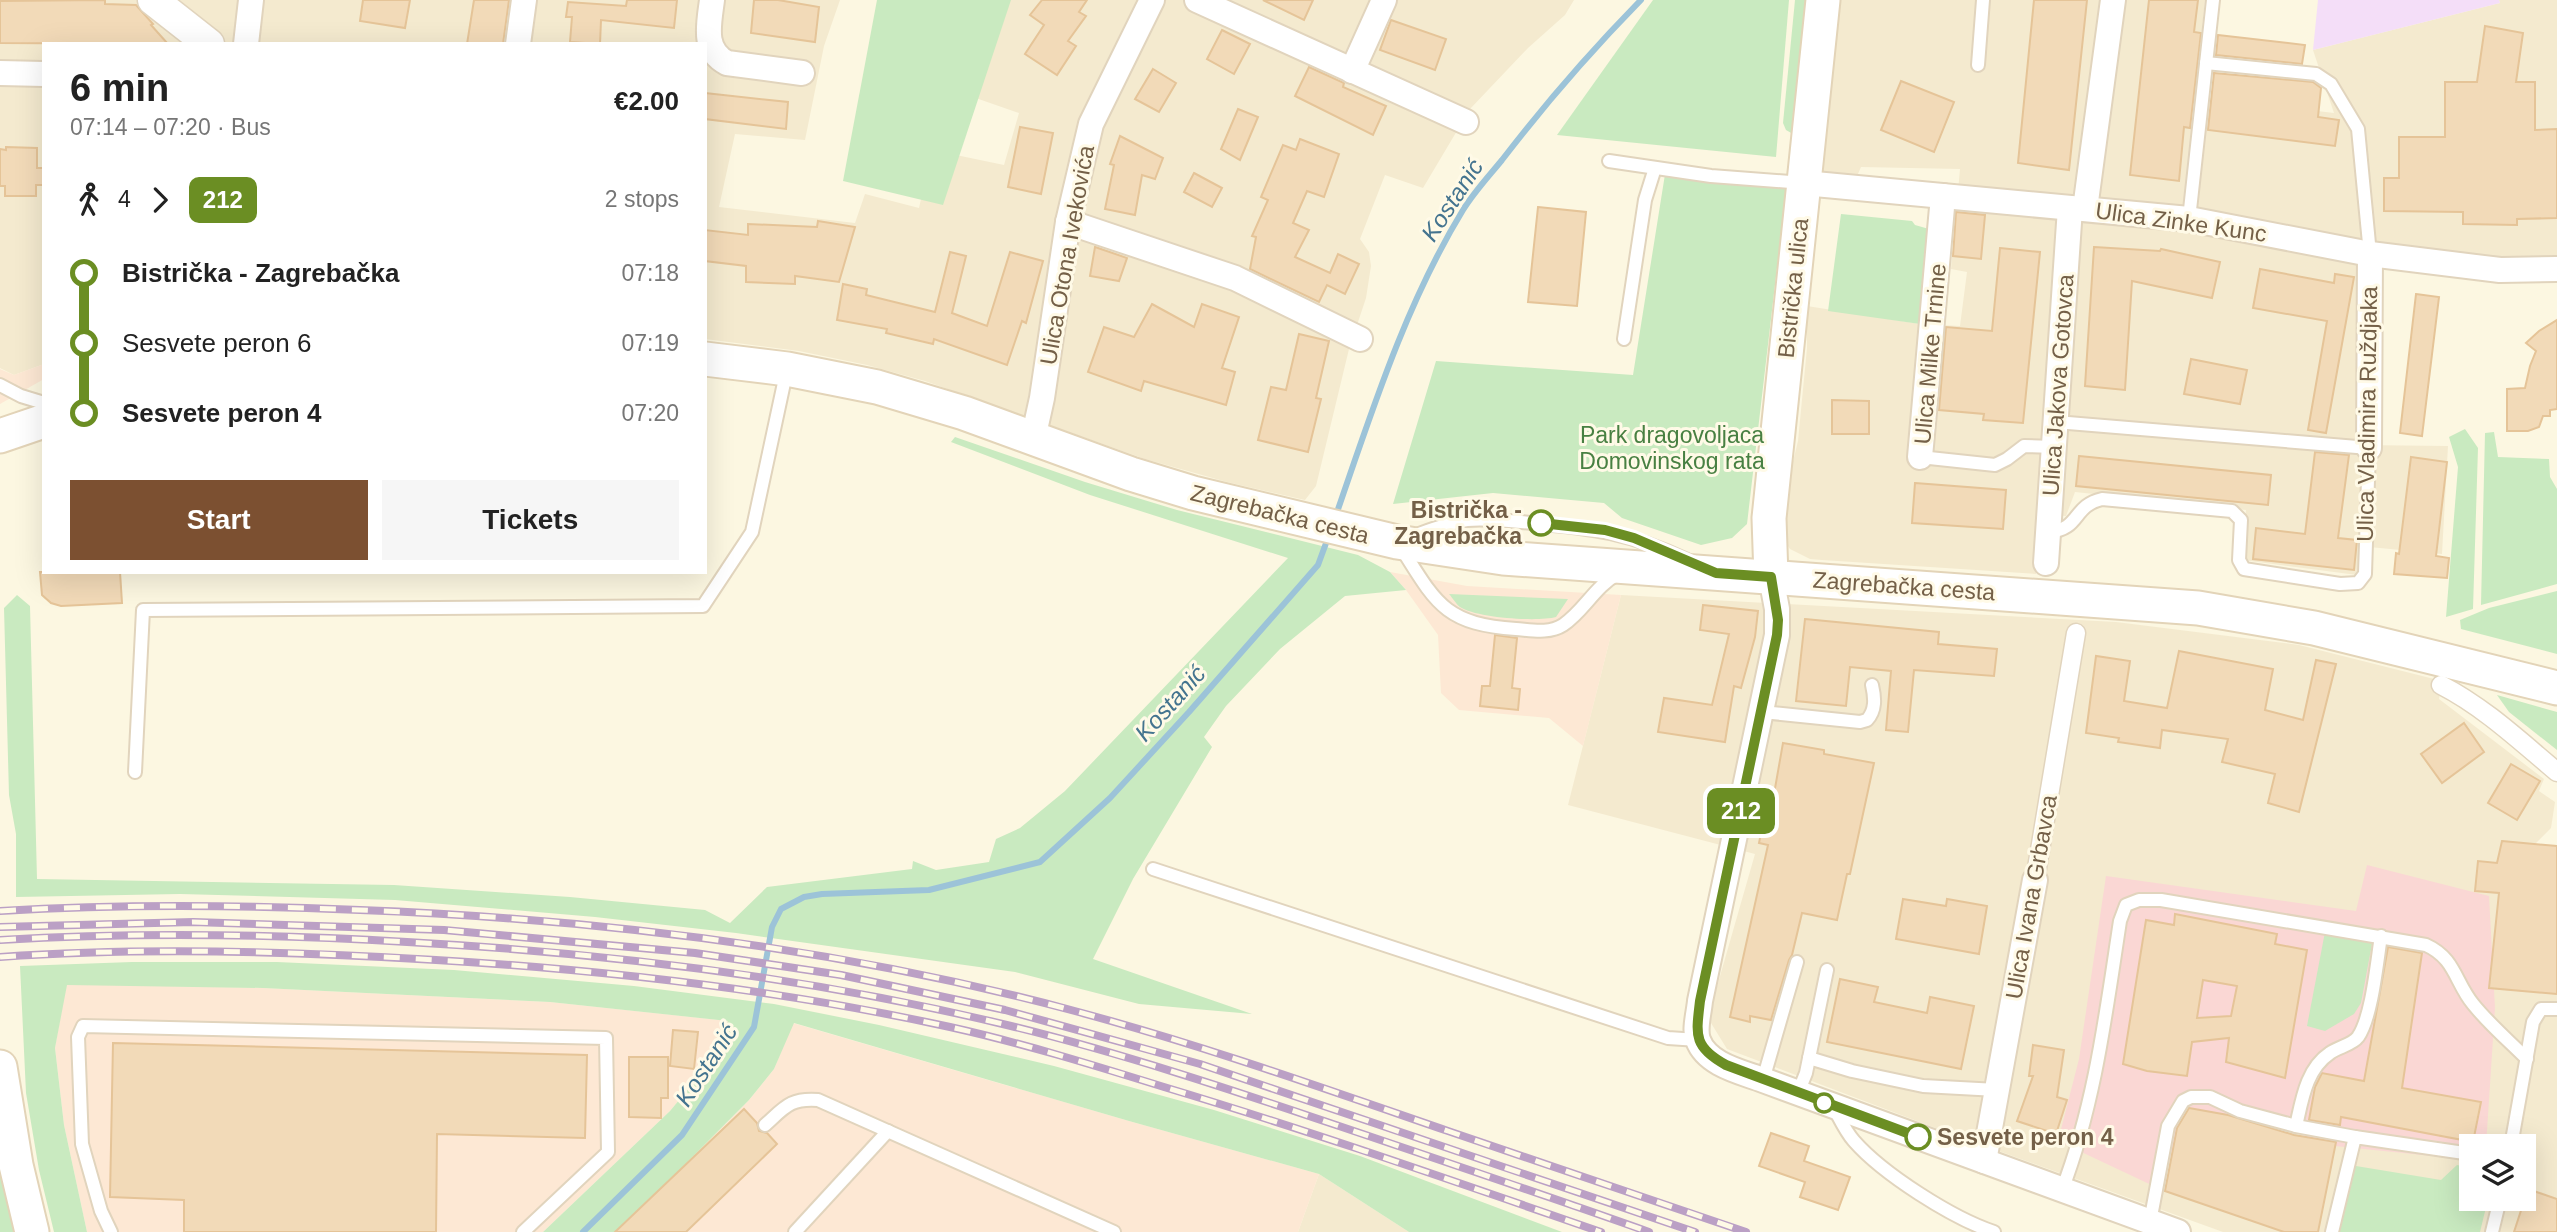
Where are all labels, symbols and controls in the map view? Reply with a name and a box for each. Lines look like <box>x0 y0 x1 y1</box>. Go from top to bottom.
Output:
text: 6 min <box>70 67 169 109</box>
text: €2.00 <box>614 86 679 116</box>
text: 07:14 – 07:20 · Bus <box>70 114 271 140</box>
street label: Ulica Otona Ivekovića <box>1035 143 1099 367</box>
water label: Kostanić <box>1416 154 1488 246</box>
icon: walk <box>70 181 108 219</box>
icon: forward <box>141 181 179 219</box>
text: 4 <box>118 186 131 212</box>
text: 212 <box>203 186 243 213</box>
text: 2 stops <box>605 186 679 212</box>
street label: Ulica Zinke Kunc <box>2094 197 2268 247</box>
street label: Bistrička ulica <box>1773 217 1813 359</box>
text: Bistrička - Zagrebačka <box>122 258 399 288</box>
text: 07:18 <box>621 260 679 286</box>
street label: Ulica Milke Trnine <box>1909 262 1951 446</box>
street label: Ulica Jakova Gotovca <box>2037 273 2079 497</box>
street label: Ulica Vladimira Ruždjaka <box>2352 286 2382 542</box>
text: Sesvete peron 6 <box>122 328 311 358</box>
text: 07:19 <box>621 330 679 356</box>
text: Sesvete peron 4 <box>122 398 321 428</box>
text: 07:20 <box>621 400 679 426</box>
park label: Park dragovoljaca Domovinskog rata <box>1579 422 1765 474</box>
street label: Zagrebačka cesta <box>1188 479 1372 549</box>
button: Start <box>70 480 368 560</box>
button: Tickets <box>382 480 679 560</box>
place label: Bistrička - Zagrebačka <box>1394 497 1522 549</box>
marker: Bistrička - Zagrebačka <box>1528 510 1554 536</box>
street label: Zagrebačka cesta <box>1812 567 1996 605</box>
water label: Kostanić <box>1129 660 1211 746</box>
line badge: 212 <box>1701 788 1781 834</box>
street label: Ulica Ivana Grbavca <box>2000 793 2062 1001</box>
text: 212 <box>1721 797 1761 824</box>
water label: Kostanić <box>670 1019 742 1111</box>
unlabelled marker <box>1814 1093 1834 1113</box>
marker: Sesvete peron 4 <box>1905 1124 1931 1150</box>
place label: Sesvete peron 4 <box>1937 1124 2114 1150</box>
map controls <box>2459 1134 2536 1211</box>
button: layers <box>2459 1134 2536 1211</box>

